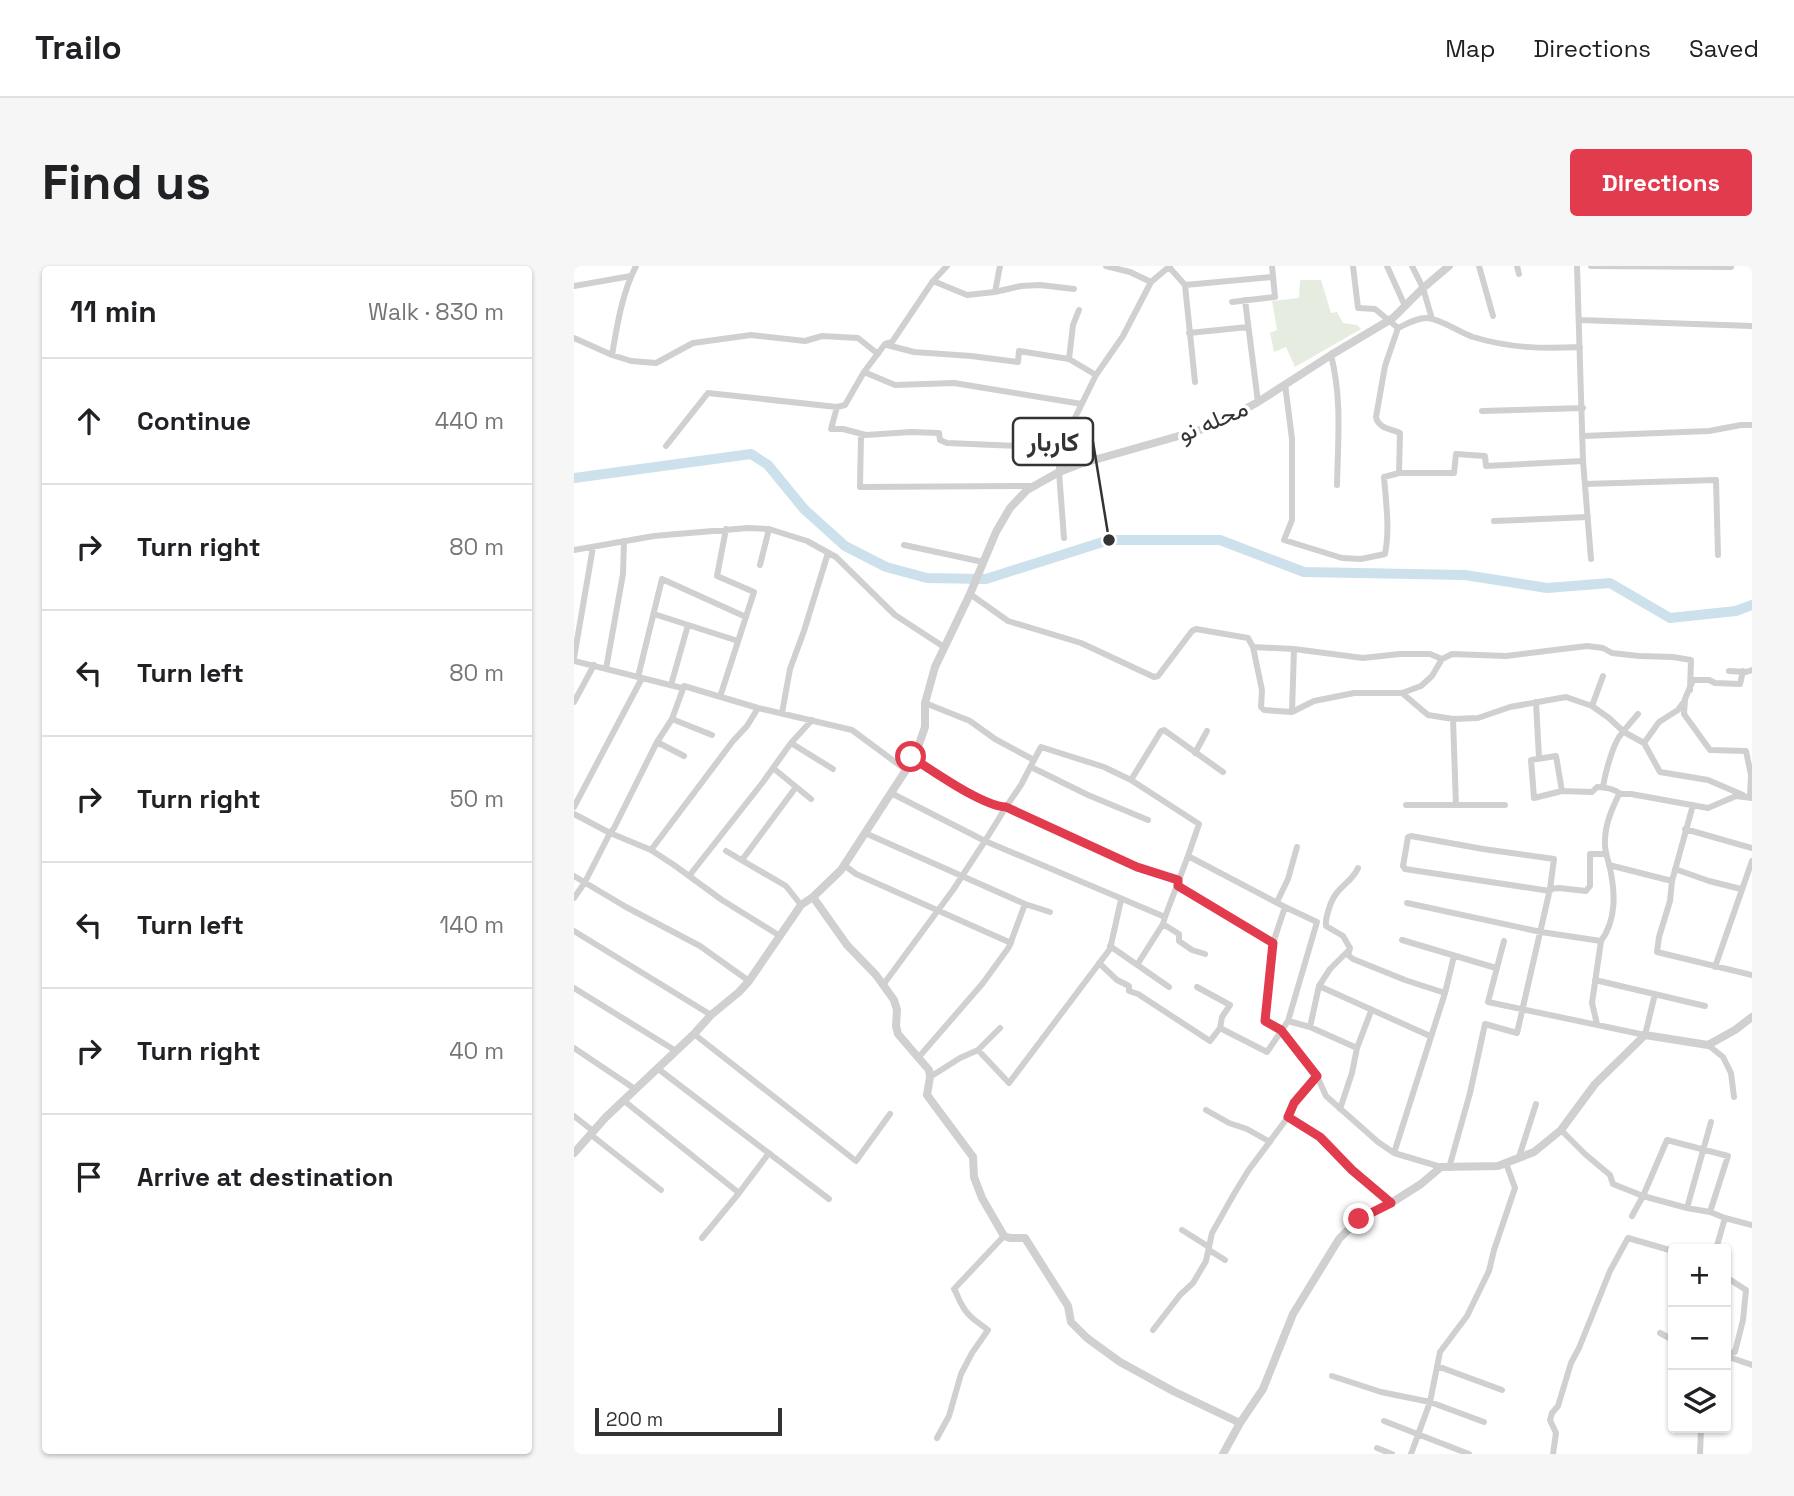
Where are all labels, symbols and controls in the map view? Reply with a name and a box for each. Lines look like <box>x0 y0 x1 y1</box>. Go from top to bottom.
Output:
text: Trailo <box>35 27 122 69</box>
text: Map <box>1445 33 1495 64</box>
text: Directions <box>1533 33 1651 64</box>
text: Saved <box>1689 33 1759 64</box>
button: Directions <box>1570 149 1752 216</box>
text: Find us <box>42 151 211 213</box>
text: 11 min <box>70 292 157 331</box>
text: Walk · 830 m <box>368 297 504 327</box>
street label: محله نو <box>1173 392 1252 449</box>
icon: ahead <box>70 402 108 440</box>
text: Continue <box>137 404 251 438</box>
text: 440 m <box>435 406 504 436</box>
callout: کاربار <box>1013 418 1093 465</box>
text: کاربار <box>1026 425 1079 459</box>
icon: right <box>70 528 108 566</box>
text: Turn right <box>137 530 261 564</box>
text: 80 m <box>449 532 504 562</box>
icon: left <box>70 654 108 692</box>
text: Turn left <box>137 656 244 690</box>
text: 80 m <box>449 658 504 688</box>
route start <box>895 741 926 772</box>
icon: right <box>70 780 108 818</box>
text: Turn right <box>137 782 261 816</box>
text: 50 m <box>450 784 504 814</box>
icon: left <box>70 906 108 944</box>
text: Turn left <box>137 908 244 942</box>
text: 140 m <box>440 910 504 940</box>
icon: right <box>70 1032 108 1070</box>
text: Turn right <box>137 1034 261 1068</box>
text: 40 m <box>449 1036 504 1066</box>
icon: arrive <box>70 1158 108 1196</box>
text: Arrive at destination <box>137 1160 394 1194</box>
route end <box>1343 1203 1374 1234</box>
map controls <box>1668 1244 1731 1433</box>
button: + <box>1668 1244 1731 1307</box>
button: − <box>1668 1307 1731 1370</box>
button: layers <box>1668 1370 1731 1433</box>
scale bar <box>595 1405 782 1437</box>
text: 200 m <box>606 1407 663 1432</box>

